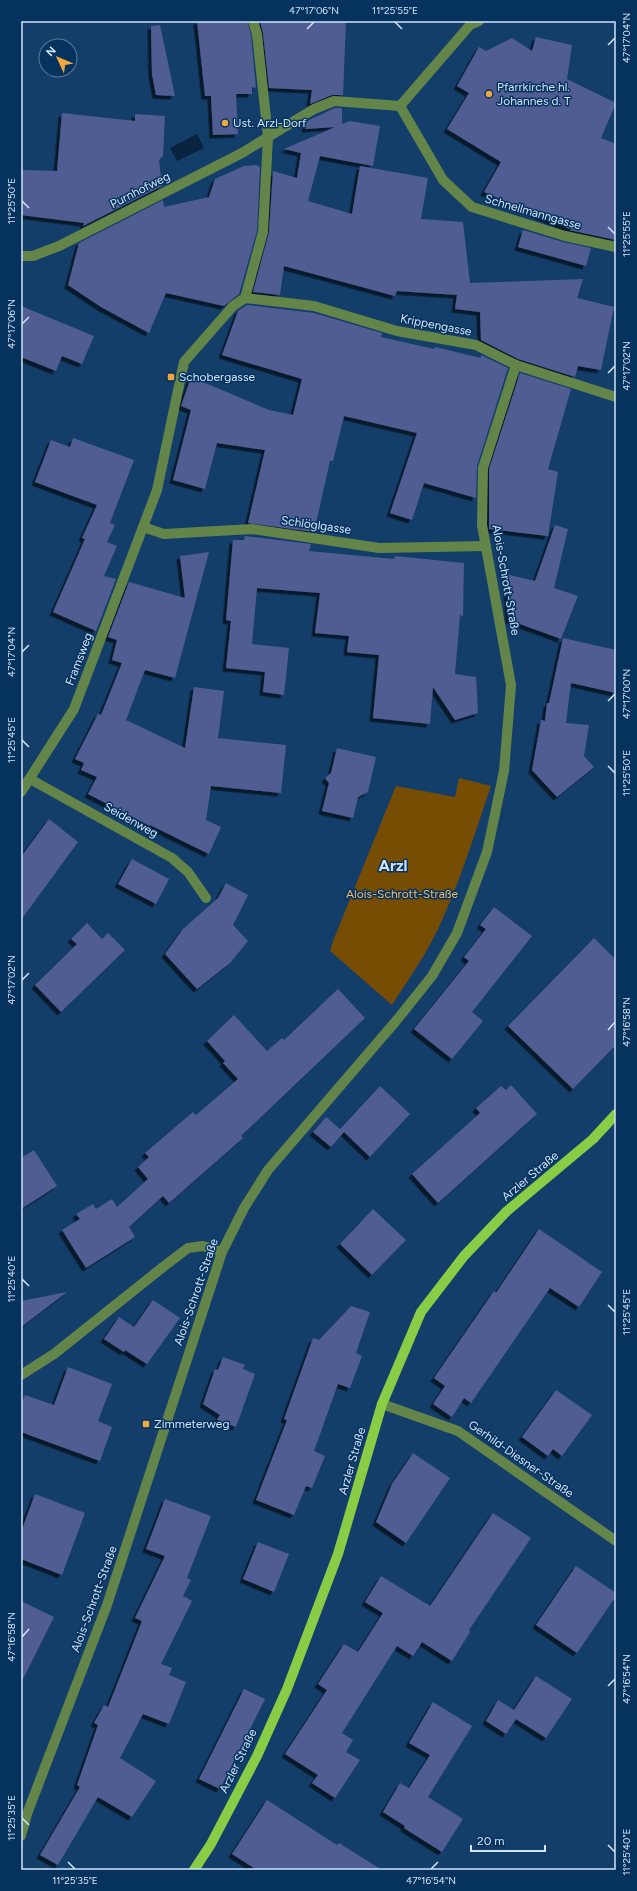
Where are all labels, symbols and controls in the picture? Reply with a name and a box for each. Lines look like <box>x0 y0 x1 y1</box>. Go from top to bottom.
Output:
text: 47°17'06"N <box>289 4 339 17</box>
text: 11°25'55"E <box>372 4 418 17</box>
text: 47°17'04"N <box>620 13 633 63</box>
north arrow <box>38 38 78 78</box>
text: N <box>44 44 59 59</box>
place label: Pfarrkirche hl. Johannes d. T <box>497 80 571 108</box>
marker: Pfarrkirche hl. Johannes d. T <box>484 89 494 99</box>
place label: Ust. Arzl-Dorf <box>233 116 307 130</box>
marker: Ust. Arzl-Dorf <box>220 118 230 128</box>
street label: Purnhofweg <box>108 169 172 211</box>
text: 11°25'50"E <box>5 178 18 224</box>
street label: Schnellmanngasse <box>483 192 583 233</box>
text: 11°25'55"E <box>620 211 633 257</box>
text: 47°17'06"N <box>5 299 18 349</box>
street label: Krippengasse <box>399 311 473 339</box>
text: 47°17'02"N <box>620 341 633 391</box>
place label: Schobergasse <box>179 370 256 384</box>
marker: Schobergasse <box>166 372 176 382</box>
street label: Schlöglgasse <box>280 513 352 537</box>
street label: Alois-Schrott-Straße <box>489 524 523 637</box>
text: 47°17'04"N <box>5 627 18 677</box>
street label: Framsweg <box>63 631 95 687</box>
text: 47°17'00"N <box>620 669 633 719</box>
text: 11°25'45"E <box>5 717 18 763</box>
text: 11°25'50"E <box>620 750 633 796</box>
street label: Seidenweg <box>101 799 161 841</box>
district label: Arzl <box>378 856 408 875</box>
park label: Alois-Schrott-Straße <box>346 887 459 901</box>
text: 47°17'02"N <box>5 955 18 1005</box>
text: 47°16'58"N <box>620 997 633 1047</box>
street label: Arzler Straße <box>499 1148 562 1204</box>
street label: Alois-Schrott-Straße <box>171 1236 221 1347</box>
text: 11°25'40"E <box>5 1255 18 1303</box>
text: 11°25'45"E <box>620 1289 633 1335</box>
place label: Zimmeterweg <box>154 1417 229 1431</box>
street label: Gerhild-Diesner-Straße <box>466 1417 576 1501</box>
marker: Zimmeterweg <box>141 1419 151 1429</box>
street label: Arzler Straße <box>336 1425 368 1496</box>
street label: Alois-Schrott-Straße <box>68 1543 120 1654</box>
text: 47°16'58"N <box>5 1612 18 1662</box>
text: 47°16'54"N <box>620 1654 633 1704</box>
street label: Arzler Straße <box>216 1726 260 1795</box>
text: 11°25'35"E <box>5 1795 18 1841</box>
scale bar <box>471 1827 545 1853</box>
text: 11°25'40"E <box>620 1828 633 1876</box>
text: 20 m <box>477 1834 505 1848</box>
text: 11°25'35"E <box>52 1874 98 1887</box>
text: 47°16'54"N <box>406 1874 456 1887</box>

